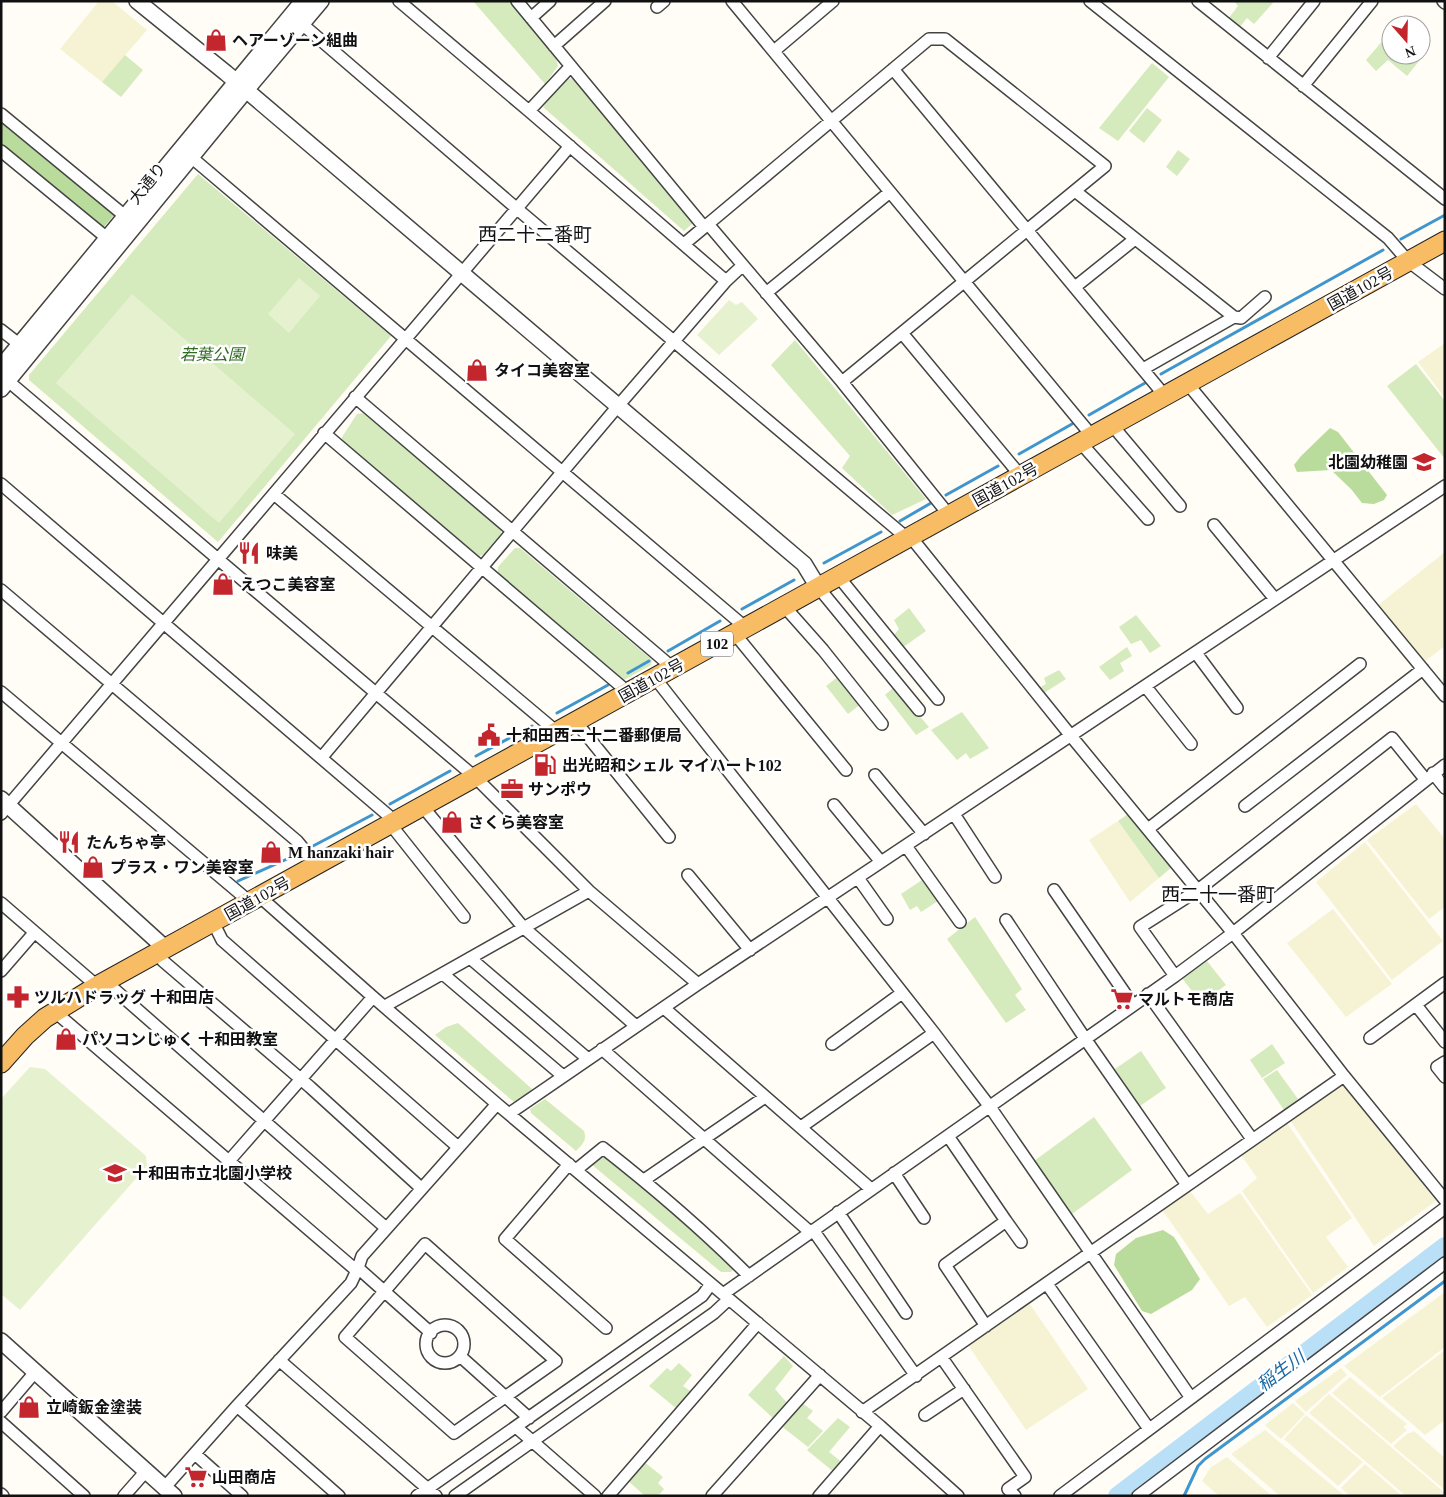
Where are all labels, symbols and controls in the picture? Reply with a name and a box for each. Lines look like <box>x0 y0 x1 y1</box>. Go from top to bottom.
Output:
north arrow <box>1381 15 1431 65</box>
shop icon: ヘアーゾーン組曲 <box>203 27 229 53</box>
place label: ヘアーゾーン組曲 <box>232 32 358 49</box>
text: N <box>1403 43 1418 61</box>
street label: 大通り <box>126 159 169 207</box>
district label: 西二十二番町 <box>478 224 592 245</box>
street label: 国道102号 <box>1325 264 1396 313</box>
park label: 若葉公園 <box>180 346 246 363</box>
shop icon: タイコ美容室 <box>464 357 490 383</box>
place label: タイコ美容室 <box>494 362 590 379</box>
school or university icon: 北園幼稚園 <box>1411 449 1437 475</box>
place label: 北園幼稚園 <box>1328 454 1408 471</box>
street label: 国道102号 <box>970 460 1041 509</box>
restaurant icon: 味美 <box>236 540 262 566</box>
place label: 味美 <box>266 545 298 562</box>
shop icon: えつこ美容室 <box>210 571 236 597</box>
place label: えつこ美容室 <box>240 576 336 593</box>
road number: 102 <box>701 632 733 656</box>
street label: 国道102号 <box>616 656 687 705</box>
public building icon: 十和田西二十二番郵便局 <box>476 722 502 748</box>
place label: 十和田西二十二番郵便局 <box>506 727 682 744</box>
fuel station icon: 出光昭和シェル マイハート102 <box>532 752 558 778</box>
place label: 出光昭和シェル マイハート102 <box>562 757 782 774</box>
office icon: サンポウ <box>499 776 525 802</box>
place label: サンポウ <box>528 781 592 798</box>
shop icon: さくら美容室 <box>439 809 465 835</box>
place label: さくら美容室 <box>468 814 564 831</box>
restaurant icon: たんちゃ亭 <box>56 829 82 855</box>
place label: たんちゃ亭 <box>86 834 166 851</box>
shop icon: M hanzaki hair <box>258 839 284 865</box>
place label: M hanzaki hair <box>288 844 394 861</box>
shop icon: プラス・ワン美容室 <box>80 854 106 880</box>
place label: プラス・ワン美容室 <box>110 859 254 876</box>
street label: 国道102号 <box>222 874 293 923</box>
district label: 西二十一番町 <box>1161 884 1275 905</box>
pharmacy icon: ツルハドラッグ 十和田店 <box>5 984 31 1010</box>
supermarket icon: マルトモ商店 <box>1109 986 1135 1012</box>
place label: ツルハドラッグ 十和田店 <box>34 988 214 1006</box>
place label: マルトモ商店 <box>1138 991 1234 1008</box>
shop icon: パソコンじゅく 十和田教室 <box>53 1026 79 1052</box>
place label: パソコンじゅく 十和田教室 <box>82 1031 278 1048</box>
school or university icon: 十和田市立北園小学校 <box>102 1160 128 1186</box>
place label: 十和田市立北園小学校 <box>132 1165 292 1182</box>
water label: 稲生川 <box>1253 1346 1310 1395</box>
shop icon: 立崎鈑金塗装 <box>16 1394 42 1420</box>
place label: 立崎鈑金塗装 <box>46 1399 142 1416</box>
supermarket icon: 山田商店 <box>183 1464 209 1490</box>
place label: 山田商店 <box>212 1469 276 1486</box>

